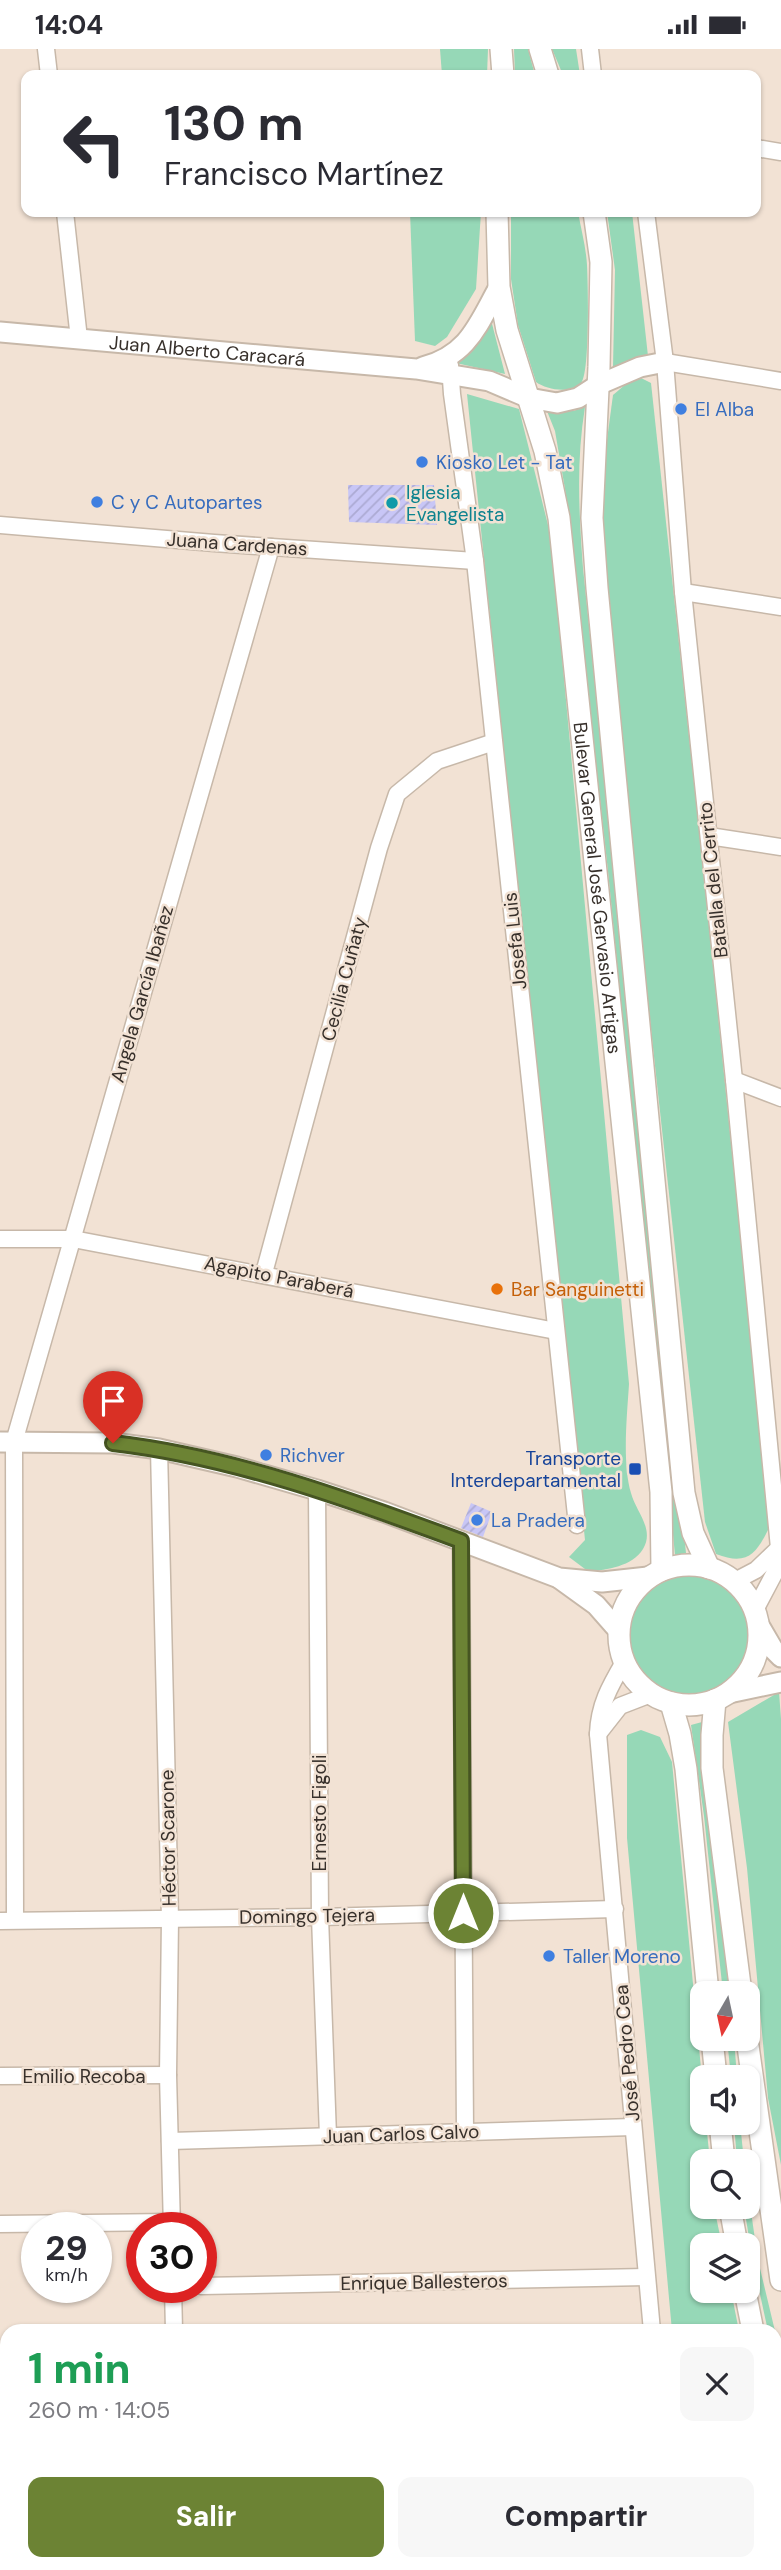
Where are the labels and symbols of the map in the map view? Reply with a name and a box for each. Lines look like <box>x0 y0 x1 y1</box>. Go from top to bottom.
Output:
street label: Juan Alberto Caracará <box>108 329 306 372</box>
place label: El Alba <box>695 397 754 422</box>
marker: El Alba <box>673 401 689 417</box>
place label: Kiosko Let - Tat <box>436 450 572 475</box>
marker: Kiosko Let - Tat <box>414 454 430 470</box>
place label: Iglesia Evangelista <box>406 480 504 527</box>
place label: C y C Autopartes <box>111 490 263 515</box>
marker: C y C Autopartes <box>89 494 105 510</box>
marker: Iglesia Evangelista <box>384 495 400 511</box>
street label: Juana Cardenas <box>166 527 308 561</box>
street label: Bulevar General José Gervasio Artigas <box>568 721 628 1055</box>
street label: Batalla del Cerrito <box>692 801 734 959</box>
street label: Josefa Luis <box>497 891 533 991</box>
street label: Angela García Ibañez <box>105 903 179 1085</box>
street label: Cecilia Cuñaty <box>315 914 373 1044</box>
street label: Agapito Paraberá <box>202 1250 356 1304</box>
place label: Bar Sanguinetti <box>511 1277 644 1302</box>
marker: Bar Sanguinetti <box>489 1281 505 1297</box>
pin <box>83 1371 143 1443</box>
place label: Richver <box>280 1443 345 1468</box>
place label: Transporte Interdepartamental <box>451 1446 621 1493</box>
marker: Richver <box>258 1447 274 1463</box>
marker: Transporte Interdepartamental <box>627 1461 643 1477</box>
place label: La Pradera <box>491 1508 585 1533</box>
marker: La Pradera <box>469 1512 485 1528</box>
street label: Ernesto Figoli <box>307 1754 332 1872</box>
street label: Héctor Scarone <box>154 1769 182 1907</box>
position arrow <box>426 1876 500 1950</box>
street label: Domingo Tejera <box>239 1902 375 1930</box>
place label: Taller Moreno <box>563 1944 681 1969</box>
marker: Taller Moreno <box>541 1948 557 1964</box>
north arrow <box>690 1981 760 2051</box>
street label: José Pedro Cea <box>609 1984 645 2122</box>
street label: Emilio Recoba <box>22 2064 146 2089</box>
street label: Juan Carlos Calvo <box>322 2119 480 2149</box>
speed limit sign: 30 <box>126 2212 217 2303</box>
street label: Enrique Ballesteros <box>340 2268 508 2296</box>

